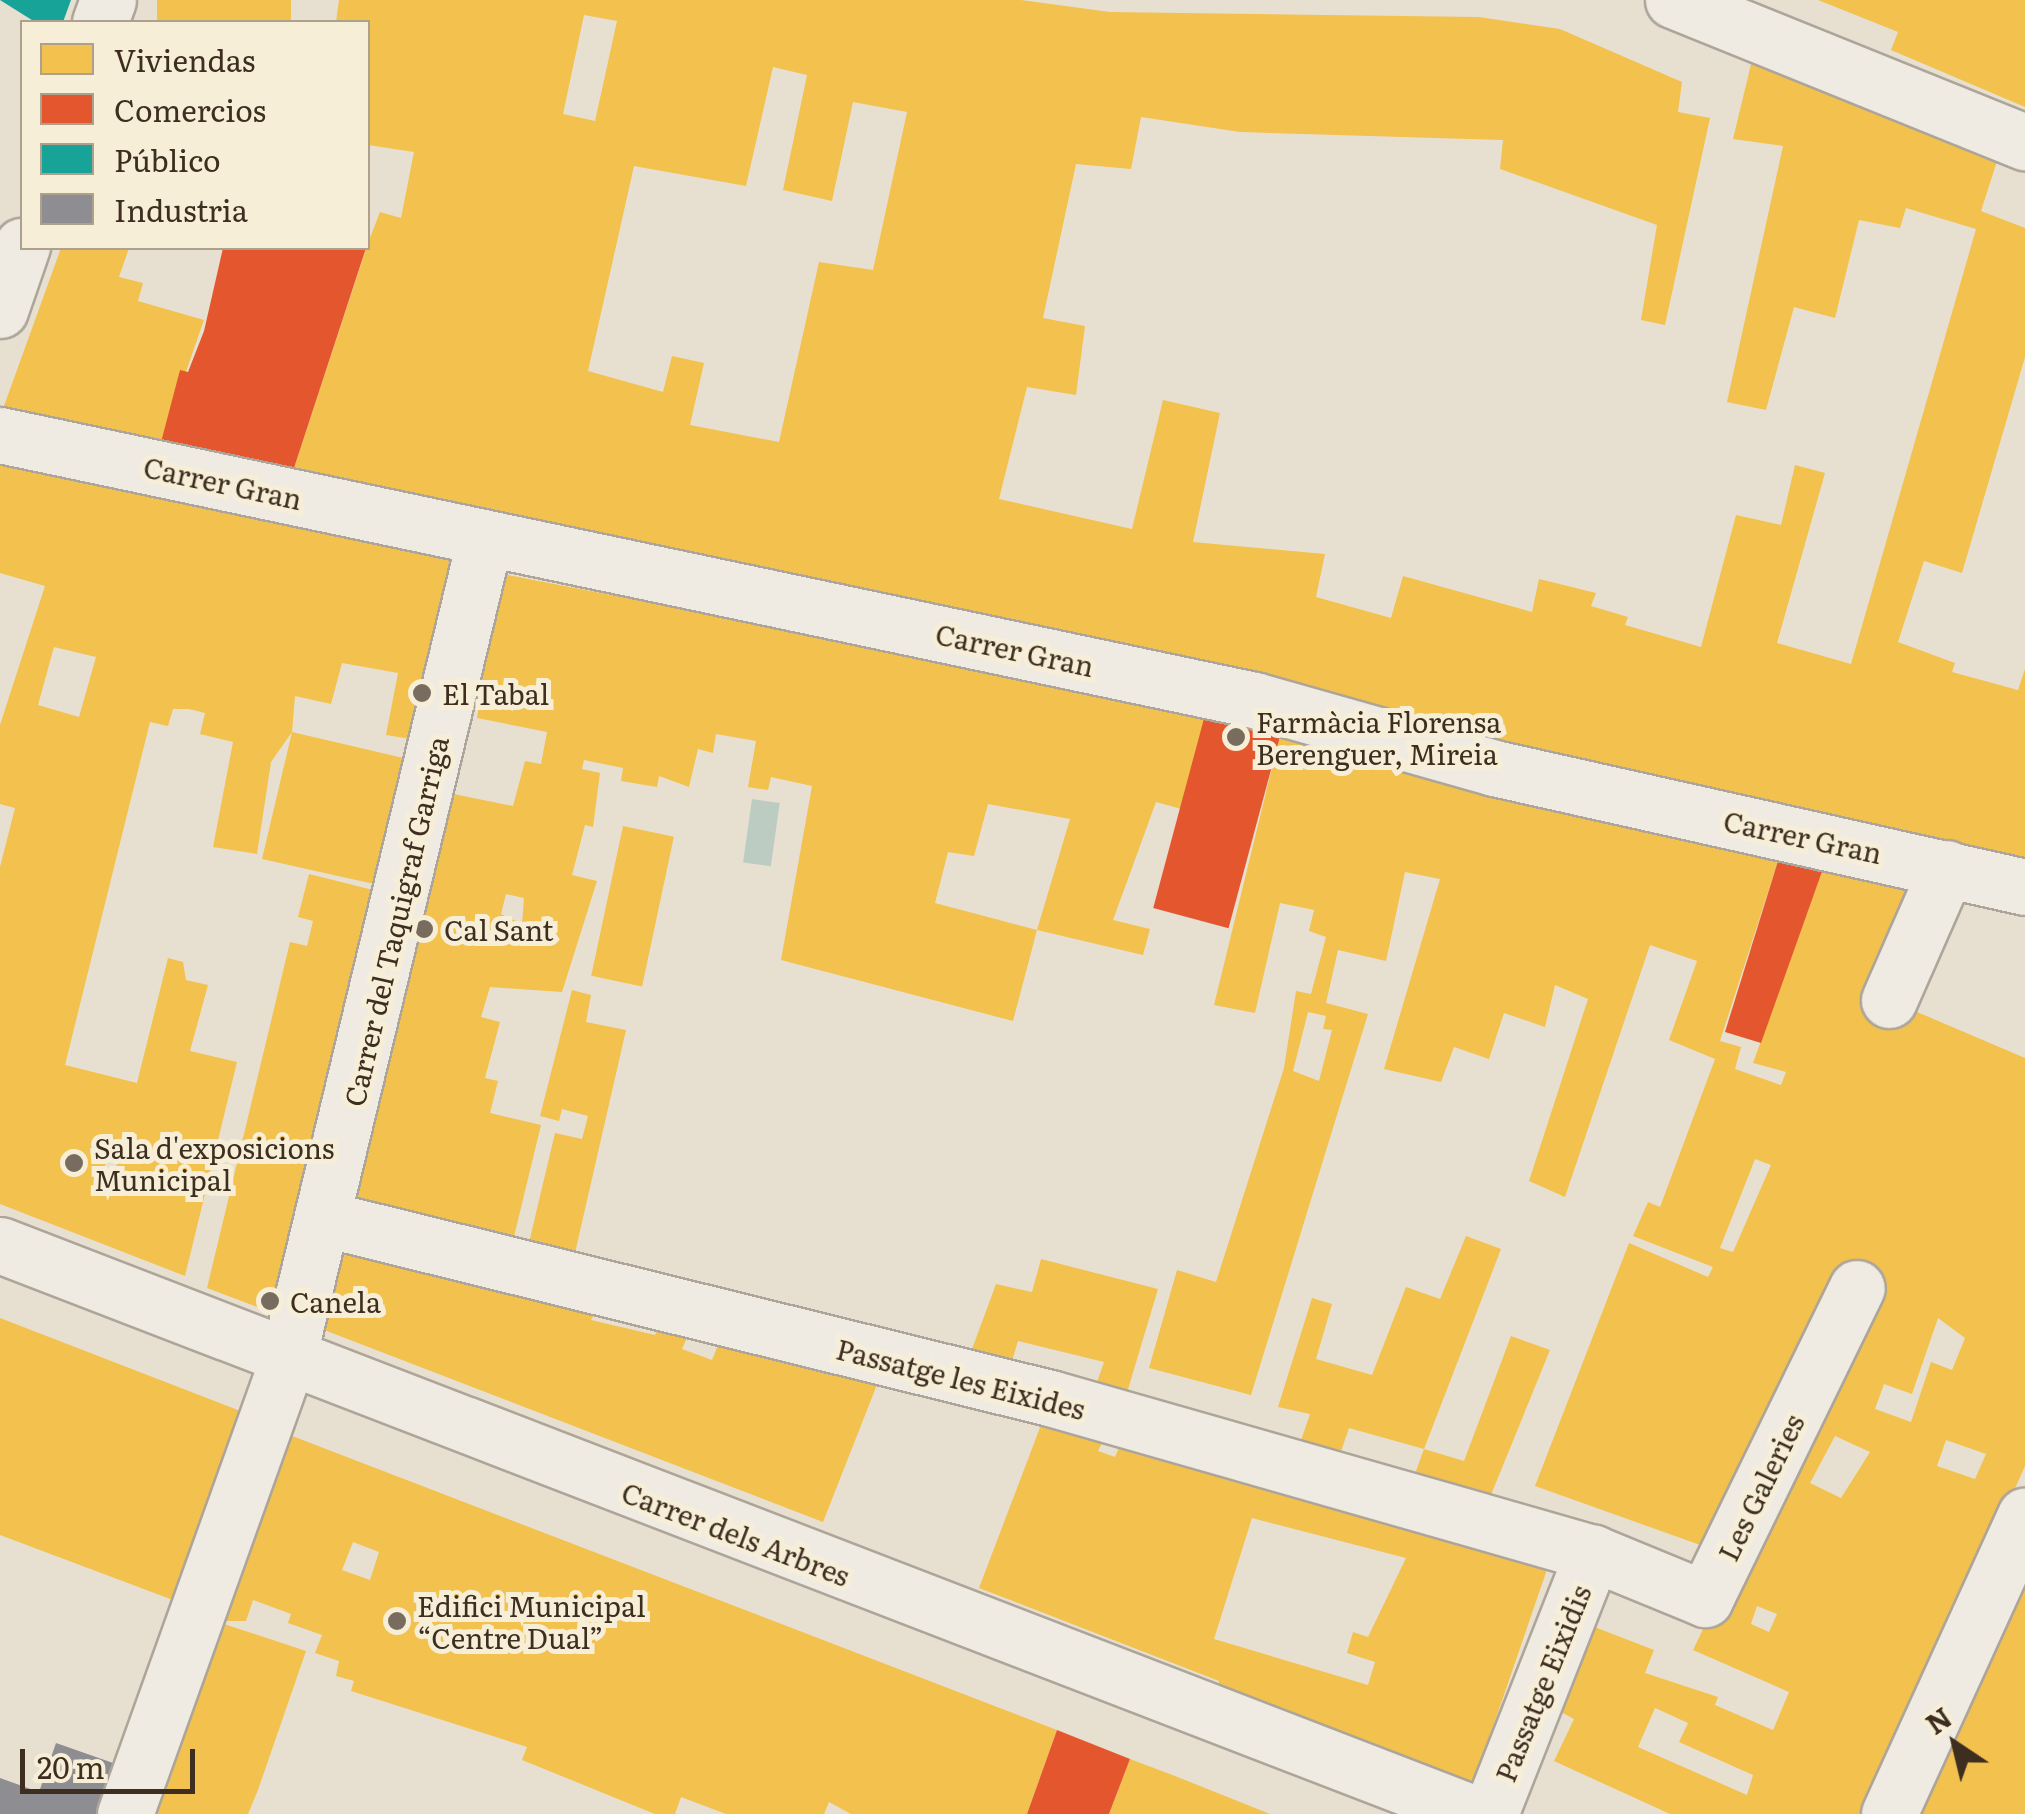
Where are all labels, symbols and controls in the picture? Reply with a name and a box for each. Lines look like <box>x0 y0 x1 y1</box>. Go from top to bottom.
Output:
legend <box>20 20 370 250</box>
text: Viviendas <box>114 37 255 81</box>
text: Comercios <box>114 87 266 131</box>
text: Público <box>114 137 221 181</box>
text: Industria <box>114 187 248 231</box>
street label: Carrer Gran <box>141 449 305 515</box>
street label: Carrer Gran <box>933 616 1097 682</box>
place label: El Tabal <box>442 676 549 710</box>
marker: El Tabal <box>411 682 433 704</box>
place label: Farmàcia Florensa Berenguer, Mireia <box>1256 704 1501 770</box>
marker: Farmàcia Florensa Berenguer, Mireia <box>1225 726 1247 748</box>
street label: Carrer del Taquigraf Garriga <box>336 733 454 1109</box>
street label: Carrer Gran <box>1721 803 1885 869</box>
place label: Cal Sant <box>444 912 554 946</box>
marker: Cal Sant <box>413 918 435 940</box>
place label: Sala d'exposicions Municipal <box>94 1130 334 1196</box>
marker: Sala d'exposicions Municipal <box>63 1152 85 1174</box>
place label: Canela <box>290 1284 381 1318</box>
marker: Canela <box>259 1290 281 1312</box>
street label: Passatge les Eixides <box>833 1331 1089 1425</box>
street label: Les Galeries <box>1710 1408 1810 1566</box>
street label: Carrer dels Arbres <box>617 1474 855 1592</box>
street label: Passatge Eixidis <box>1487 1580 1597 1786</box>
place label: Edifici Municipal “Centre Dual” <box>417 1588 646 1654</box>
marker: Edifici Municipal “Centre Dual” <box>386 1610 408 1632</box>
north arrow <box>1905 1694 2005 1794</box>
text: N <box>1916 1695 1959 1743</box>
scale bar <box>25 1729 200 1791</box>
text: 20 m <box>37 1744 105 1788</box>

